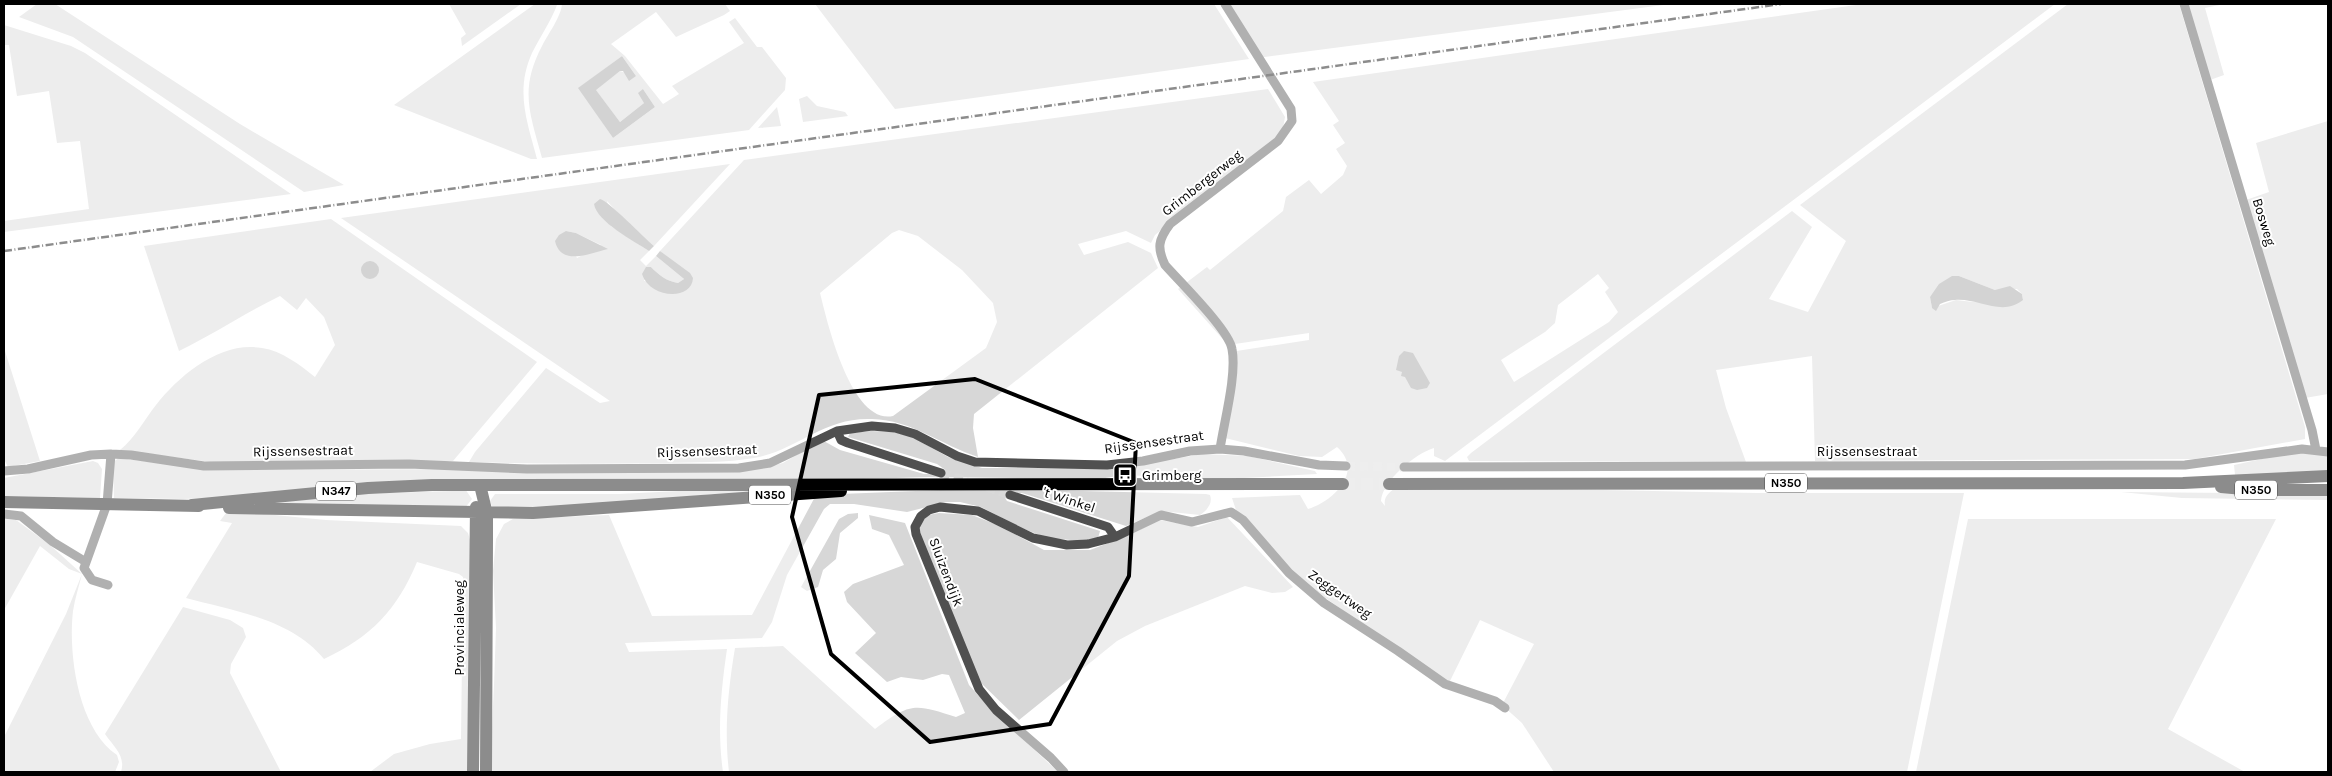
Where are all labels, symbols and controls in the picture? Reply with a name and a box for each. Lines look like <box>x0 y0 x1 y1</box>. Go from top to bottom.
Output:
street label: Grimbergerweg <box>1159 146 1246 220</box>
street label: Bosweg <box>2249 196 2279 248</box>
street label: Rijssensestraat <box>1103 427 1205 457</box>
street label: Rijssensestraat <box>657 441 757 461</box>
street label: Rijssensestraat <box>253 442 353 460</box>
street label: Rijssensestraat <box>1817 443 1917 460</box>
bus stop icon: Grimberg <box>1112 462 1138 488</box>
place label: Grimberg <box>1142 467 1202 484</box>
road number: N350 <box>1765 473 1807 492</box>
road number: N350 <box>2235 480 2277 500</box>
road number: N347 <box>316 482 356 501</box>
street label: 't Winkel <box>1040 483 1098 517</box>
road number: N350 <box>749 486 791 504</box>
street label: Sluizendijk <box>925 535 967 609</box>
street label: Zeggertweg <box>1305 566 1375 622</box>
street label: Provincialeweg <box>451 580 468 676</box>

